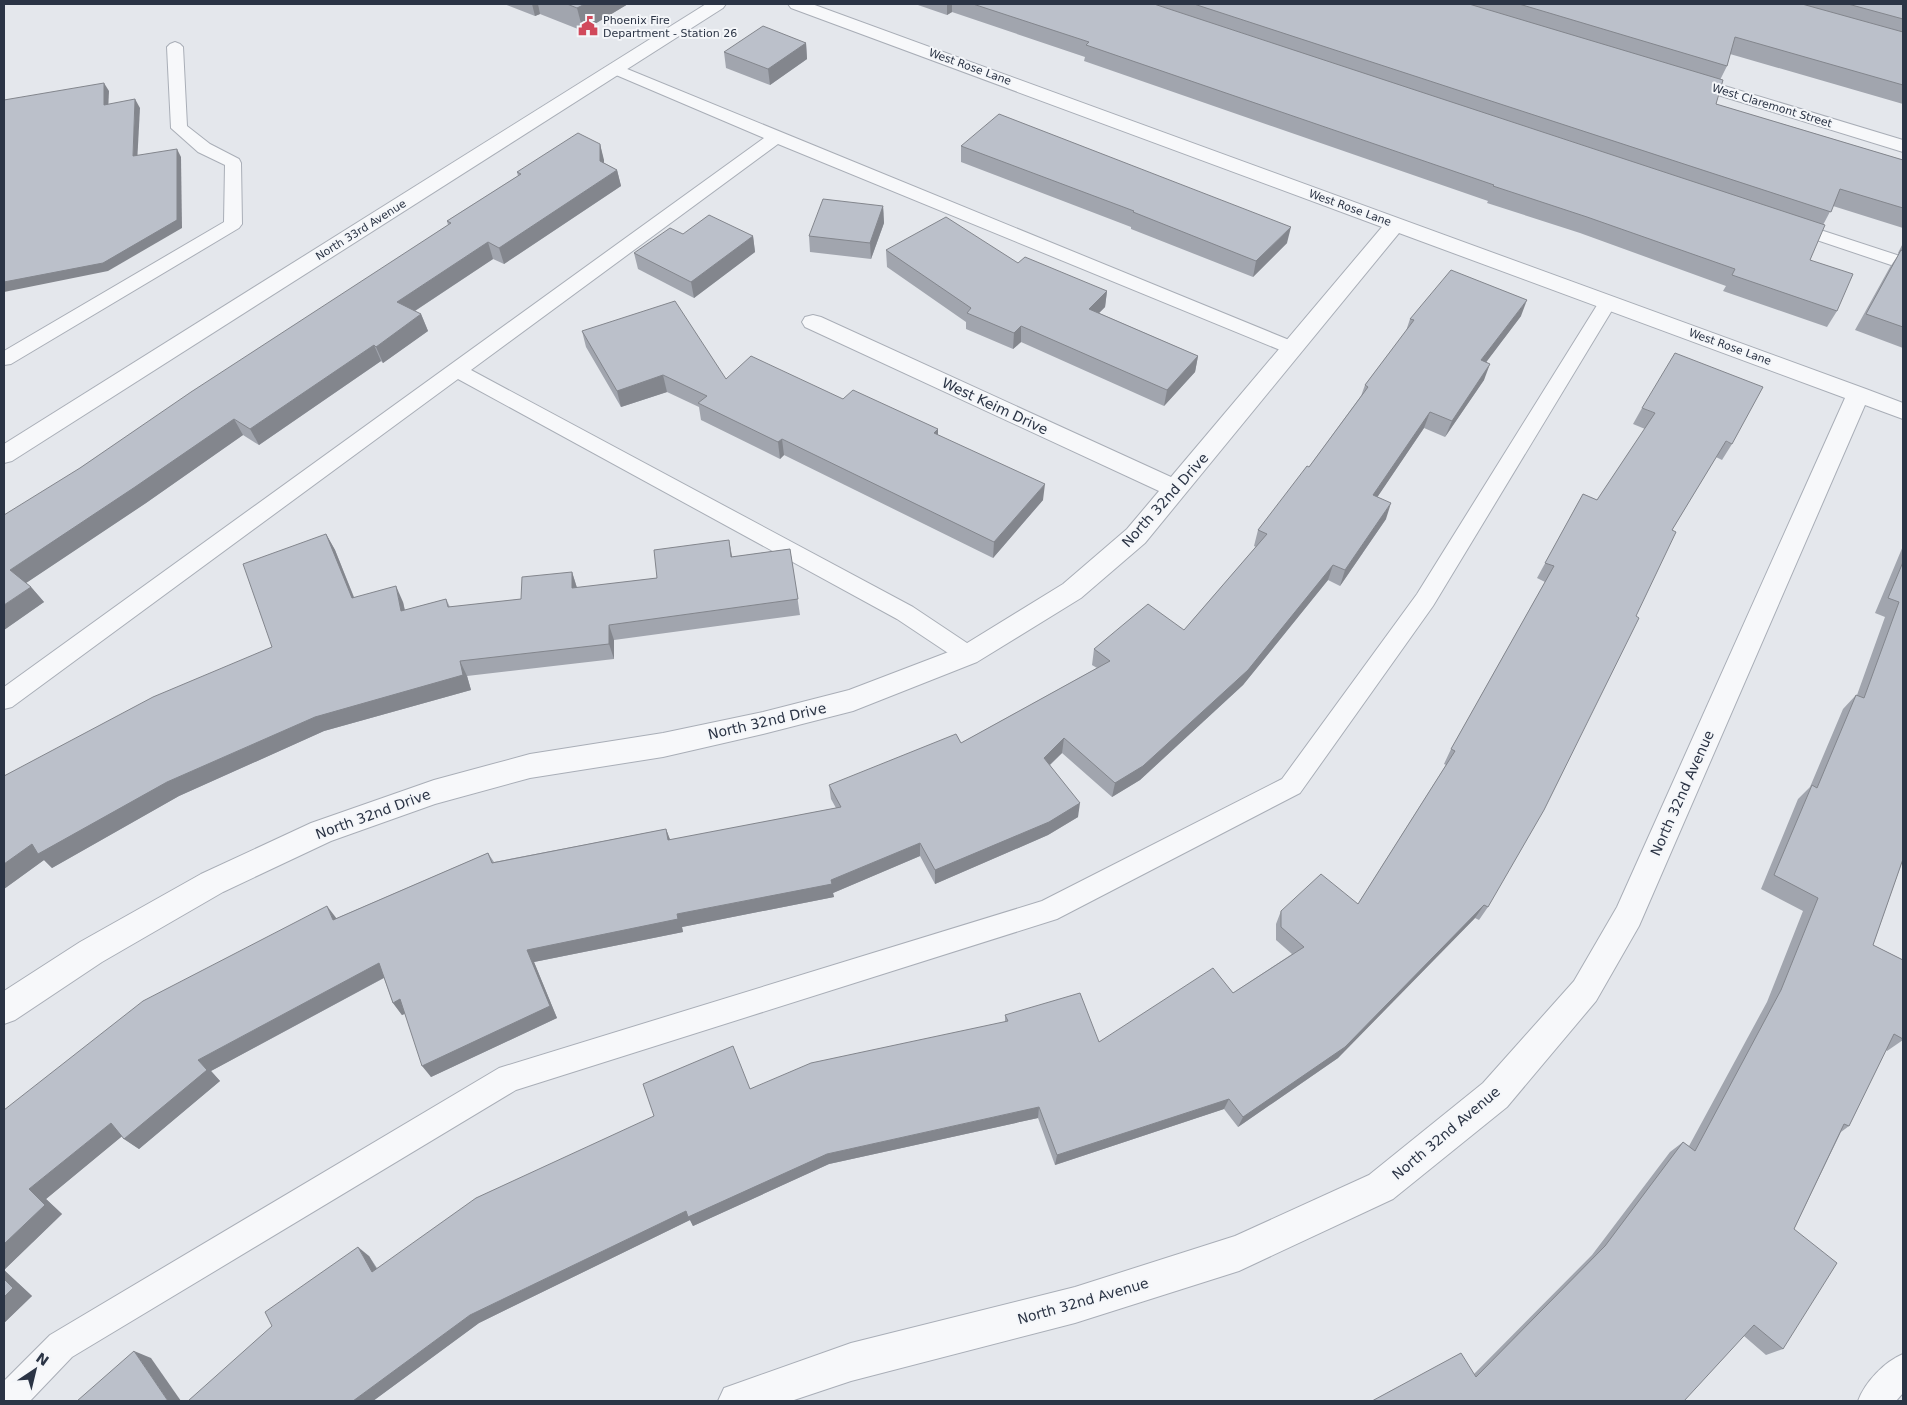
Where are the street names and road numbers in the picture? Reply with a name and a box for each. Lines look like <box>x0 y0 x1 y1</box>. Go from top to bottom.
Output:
street label: West Rose Lane <box>927 46 1013 88</box>
street label: West Claremont Street <box>1710 82 1834 131</box>
street label: West Rose Lane <box>1307 187 1393 229</box>
street label: North 33rd Avenue <box>313 197 409 263</box>
street label: West Rose Lane <box>1687 326 1773 368</box>
street label: West Keim Drive <box>939 374 1051 438</box>
street label: North 32nd Drive <box>1119 450 1211 550</box>
street label: North 32nd Drive <box>706 700 828 742</box>
street label: North 32nd Avenue <box>1647 728 1717 858</box>
street label: North 32nd Drive <box>313 786 433 842</box>
street label: North 32nd Avenue <box>1389 1083 1503 1183</box>
street label: North 32nd Avenue <box>1016 1275 1150 1327</box>

